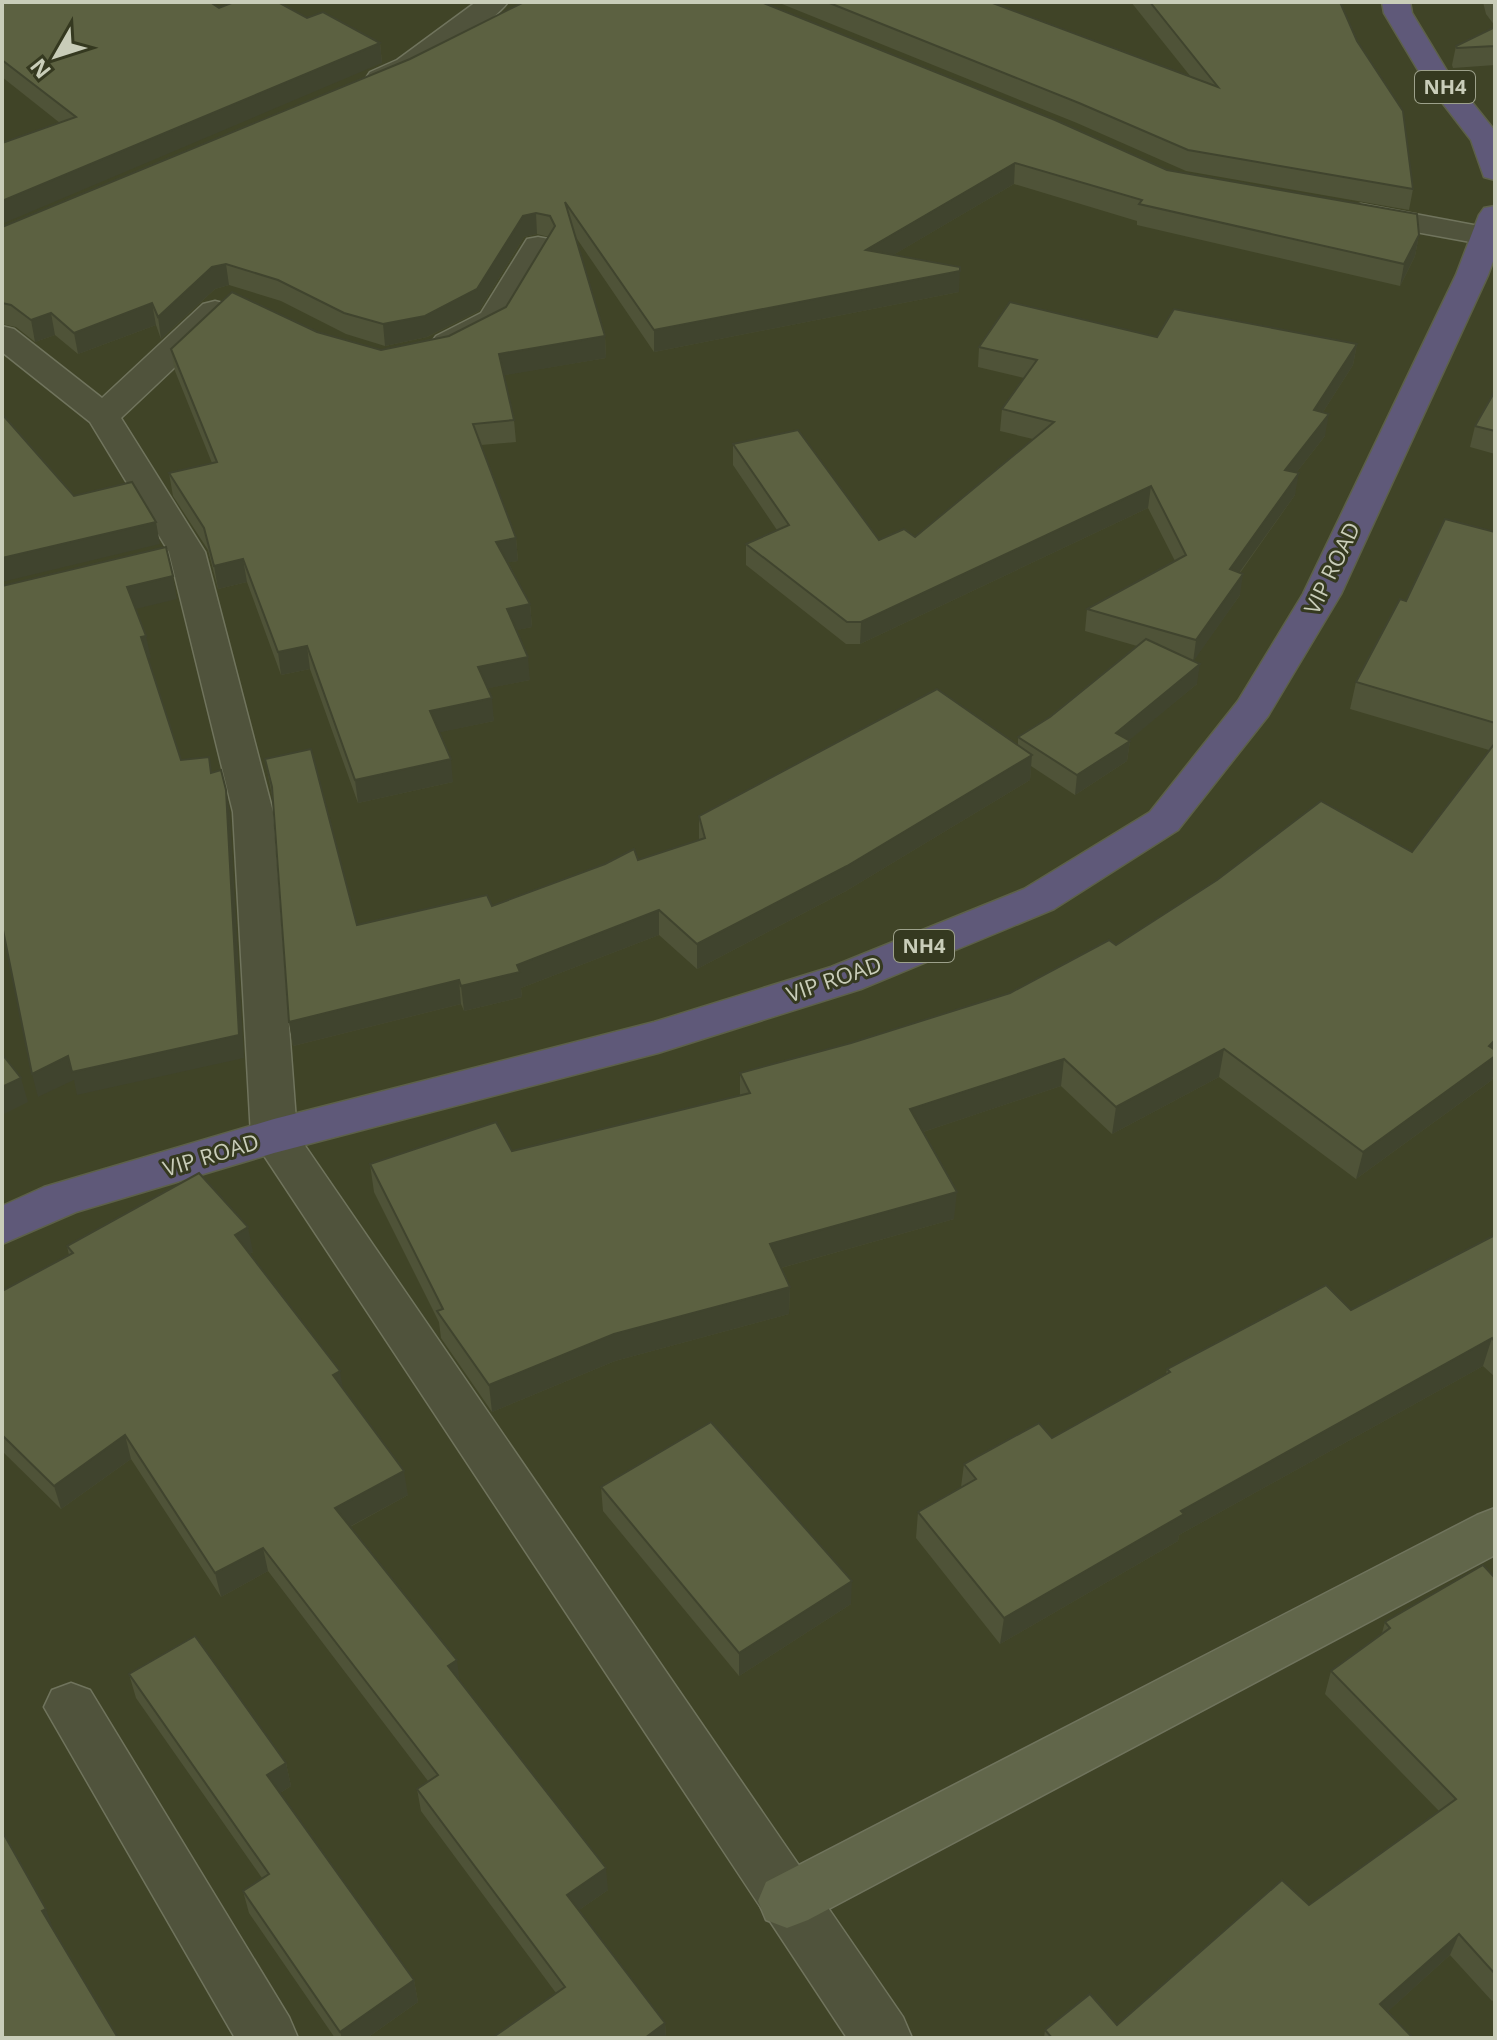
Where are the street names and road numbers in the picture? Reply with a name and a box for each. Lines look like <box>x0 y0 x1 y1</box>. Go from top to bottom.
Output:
road number: NH4 <box>1415 71 1475 103</box>
street label: VIP ROAD <box>1296 517 1366 619</box>
road number: NH4 <box>894 930 954 962</box>
street label: VIP ROAD <box>782 948 885 1008</box>
street label: VIP ROAD <box>159 1125 262 1183</box>

